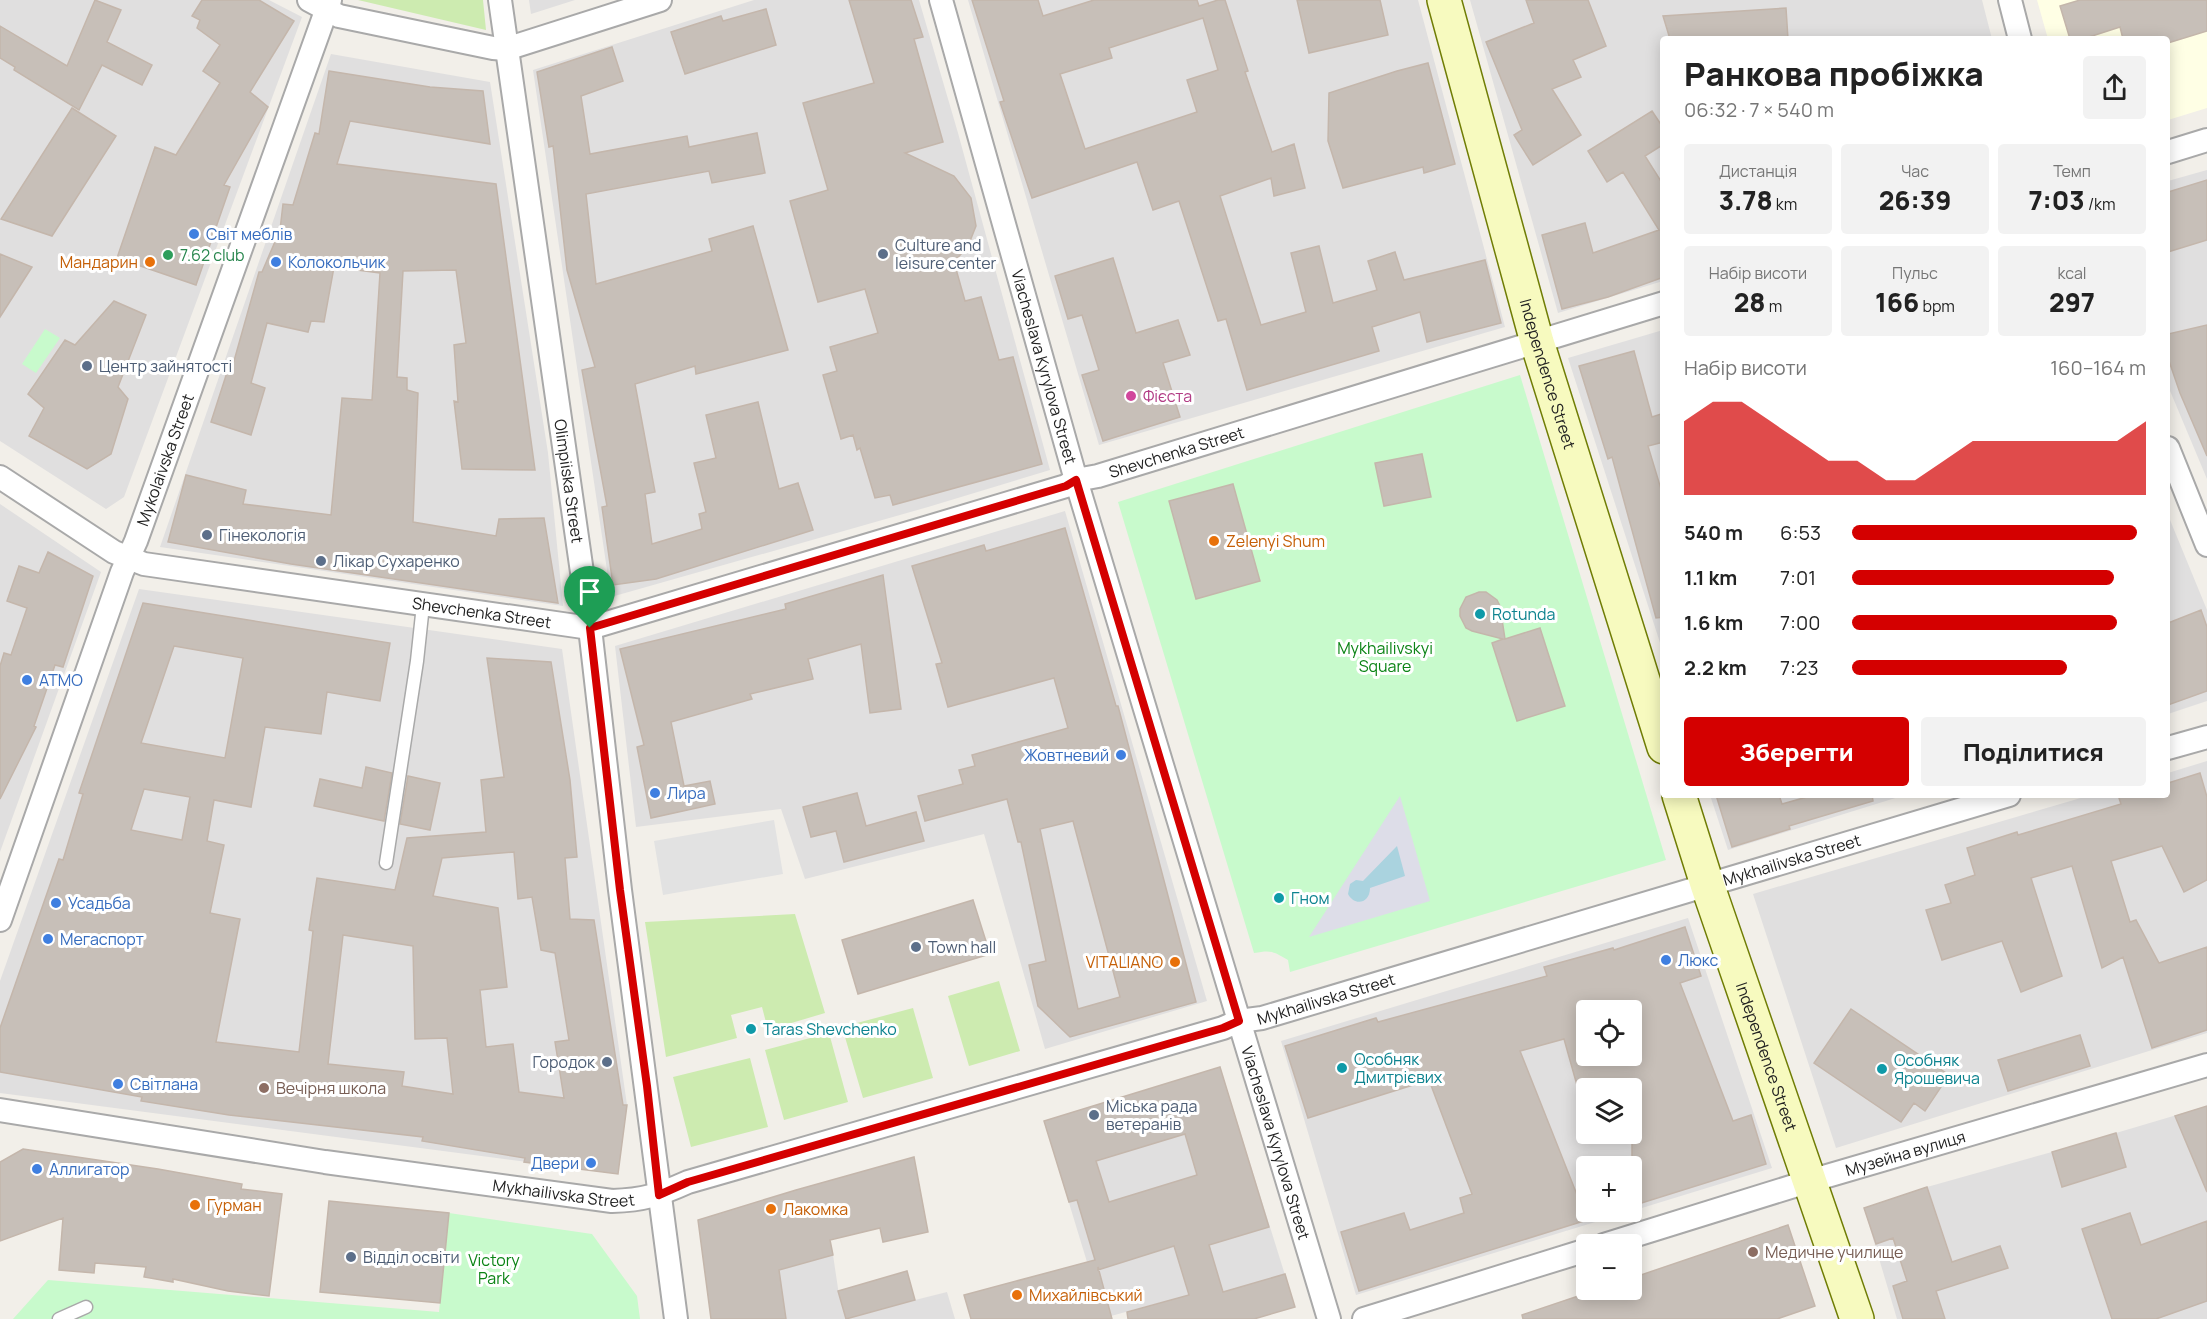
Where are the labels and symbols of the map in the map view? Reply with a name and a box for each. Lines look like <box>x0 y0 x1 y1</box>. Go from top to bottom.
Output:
place label: Світ меблів <box>206 223 293 245</box>
marker: Світ меблів <box>187 227 201 241</box>
place label: Culture and leisure center <box>895 234 997 274</box>
place label: 7.62 club <box>180 244 245 266</box>
marker: Culture and leisure center <box>876 247 890 261</box>
marker: 7.62 club <box>161 248 175 262</box>
place label: Мандарин <box>60 251 138 273</box>
place label: Колокольчик <box>288 251 387 273</box>
marker: Мандарин <box>143 255 157 269</box>
marker: Колокольчик <box>269 255 283 269</box>
street label: Viacheslava Kyrylova Street <box>1006 267 1082 467</box>
street label: Independence Street <box>1515 296 1581 452</box>
place label: Центр зайнятості <box>99 355 232 377</box>
marker: Центр зайнятості <box>80 359 94 373</box>
place label: Фієста <box>1143 385 1192 407</box>
marker: Фієста <box>1124 389 1138 403</box>
street label: Mykolaivska Street <box>131 391 199 529</box>
street label: Olimpiiska Street <box>549 418 589 545</box>
street label: Shevchenka Street <box>1106 421 1247 483</box>
place label: Гінекологія <box>219 524 306 546</box>
marker: Гінекологія <box>200 528 214 542</box>
place label: Zelenyi Shum <box>1226 530 1325 552</box>
marker: Zelenyi Shum <box>1207 534 1221 548</box>
place label: Лікар Сухаренко <box>333 550 460 572</box>
marker: Лікар Сухаренко <box>314 554 328 568</box>
pin <box>564 566 615 628</box>
street label: Shevchenka Street <box>411 592 553 633</box>
place label: Rotunda <box>1492 603 1555 625</box>
marker: Rotunda <box>1473 607 1487 621</box>
park label: Mykhailivskyi Square <box>1337 637 1433 677</box>
place label: АТМО <box>39 669 83 691</box>
marker: АТМО <box>20 673 34 687</box>
place label: Жовтневий <box>1024 744 1109 766</box>
marker: Жовтневий <box>1114 748 1128 762</box>
place label: Лира <box>667 782 706 804</box>
marker: Лира <box>648 786 662 800</box>
street label: Mykhailivska Street <box>1720 829 1863 891</box>
place label: Гном <box>1291 887 1329 909</box>
marker: Гном <box>1272 891 1286 905</box>
place label: Усадьба <box>68 892 131 914</box>
marker: Усадьба <box>49 896 63 910</box>
place label: Мегаспорт <box>60 928 144 950</box>
marker: Мегаспорт <box>41 932 55 946</box>
place label: Town hall <box>928 936 996 958</box>
marker: Town hall <box>909 940 923 954</box>
place label: Люкс <box>1678 949 1719 971</box>
place label: VITALIANO <box>1086 951 1163 973</box>
marker: Люкс <box>1659 953 1673 967</box>
marker: VITALIANO <box>1168 955 1182 969</box>
street label: Mykhailivska Street <box>1254 968 1398 1030</box>
street label: Independence Street <box>1731 979 1802 1134</box>
place label: Taras Shevchenko <box>763 1018 897 1040</box>
marker: Taras Shevchenko <box>744 1022 758 1036</box>
street label: Viacheslava Kyrylova Street <box>1236 1043 1315 1242</box>
place label: Особняк Дмитрієвих <box>1354 1048 1443 1088</box>
place label: Особняк Ярошевича <box>1894 1049 1980 1089</box>
place label: Городок <box>532 1051 596 1073</box>
marker: Городок <box>600 1055 614 1069</box>
marker: Особняк Дмитрієвих <box>1335 1061 1349 1075</box>
marker: Особняк Ярошевича <box>1875 1062 1889 1076</box>
place label: Світлана <box>130 1073 198 1095</box>
marker: Світлана <box>111 1077 125 1091</box>
place label: Вечірня школа <box>276 1077 386 1099</box>
marker: Вечірня школа <box>257 1081 271 1095</box>
place label: Міська рада ветеранів <box>1106 1095 1197 1135</box>
marker: Міська рада ветеранів <box>1087 1108 1101 1122</box>
street label: Музейна вулиця <box>1843 1125 1968 1181</box>
place label: Двери <box>531 1152 579 1174</box>
marker: Двери <box>584 1156 598 1170</box>
place label: Аллигатор <box>49 1158 130 1180</box>
marker: Аллигатор <box>30 1162 44 1176</box>
street label: Mykhailivska Street <box>491 1174 636 1212</box>
place label: Гурман <box>207 1194 262 1216</box>
marker: Гурман <box>188 1198 202 1212</box>
place label: Лакомка <box>783 1198 848 1220</box>
marker: Лакомка <box>764 1202 778 1216</box>
place label: Медичне училище <box>1765 1241 1903 1263</box>
marker: Медичне училище <box>1746 1245 1760 1259</box>
place label: Відділ освіти <box>363 1246 460 1268</box>
park label: Victory Park <box>468 1249 520 1289</box>
marker: Відділ освіти <box>344 1250 358 1264</box>
place label: Михайлівський <box>1029 1284 1143 1306</box>
marker: Михайлівський <box>1010 1288 1024 1302</box>

